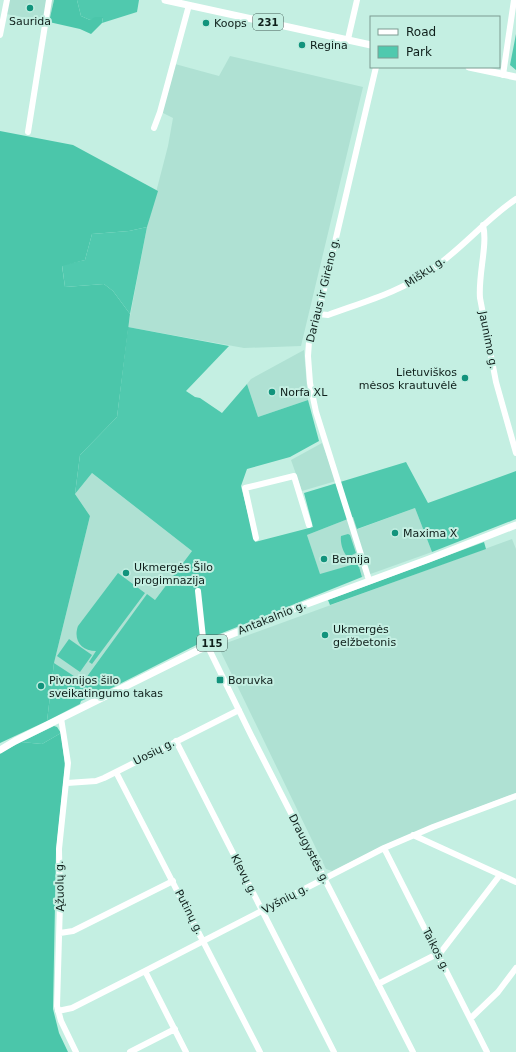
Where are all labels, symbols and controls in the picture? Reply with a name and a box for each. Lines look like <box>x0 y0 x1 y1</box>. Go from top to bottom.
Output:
marker: Saurida <box>25 3 35 13</box>
road number: 231 <box>253 14 283 30</box>
place label: Saurida <box>9 15 51 28</box>
legend <box>370 16 500 68</box>
place label: Koops <box>214 17 247 30</box>
marker: Koops <box>201 18 211 28</box>
text: Road <box>406 25 436 39</box>
place label: Regina <box>310 39 348 52</box>
marker: Regina <box>297 40 307 50</box>
text: Park <box>406 45 432 59</box>
street label: Dariaus ir Girėno g. <box>304 236 342 344</box>
street label: Miškų g. <box>402 254 448 290</box>
street label: Jaunimo g. <box>476 309 500 370</box>
place label: Lietuviškos mėsos krautuvėlė <box>359 366 457 392</box>
marker: Lietuviškos mėsos krautuvėlė <box>460 373 470 383</box>
place label: Norfa XL <box>280 386 328 399</box>
marker: Norfa XL <box>267 387 277 397</box>
place label: Maxima X <box>403 527 458 540</box>
marker: Maxima X <box>390 528 400 538</box>
place label: Bemija <box>332 553 370 566</box>
marker: Bemija <box>319 554 329 564</box>
place label: Ukmergės Šilo progimnazija <box>134 561 213 587</box>
marker: Ukmergės Šilo progimnazija <box>121 568 131 578</box>
street label: Antakalnio g. <box>236 598 308 638</box>
place label: Ukmergės gelžbetonis <box>333 623 396 649</box>
marker: Ukmergės gelžbetonis <box>320 630 330 640</box>
road number: 115 <box>197 635 227 651</box>
place label: Pivonijos šilo sveikatingumo takas <box>49 674 163 700</box>
place label: Boruvka <box>228 674 273 687</box>
marker: Boruvka <box>215 675 225 685</box>
marker: Pivonijos šilo sveikatingumo takas <box>36 681 46 691</box>
street label: Uosių g. <box>131 736 177 768</box>
street label: Draugystės g. <box>286 812 332 886</box>
street label: Klevų g. <box>228 852 260 898</box>
street label: Ąžuolų g. <box>53 860 67 912</box>
street label: Vyšnių g. <box>260 881 310 917</box>
street label: Putinų g. <box>172 887 206 937</box>
street label: Taikos g. <box>419 925 452 974</box>

